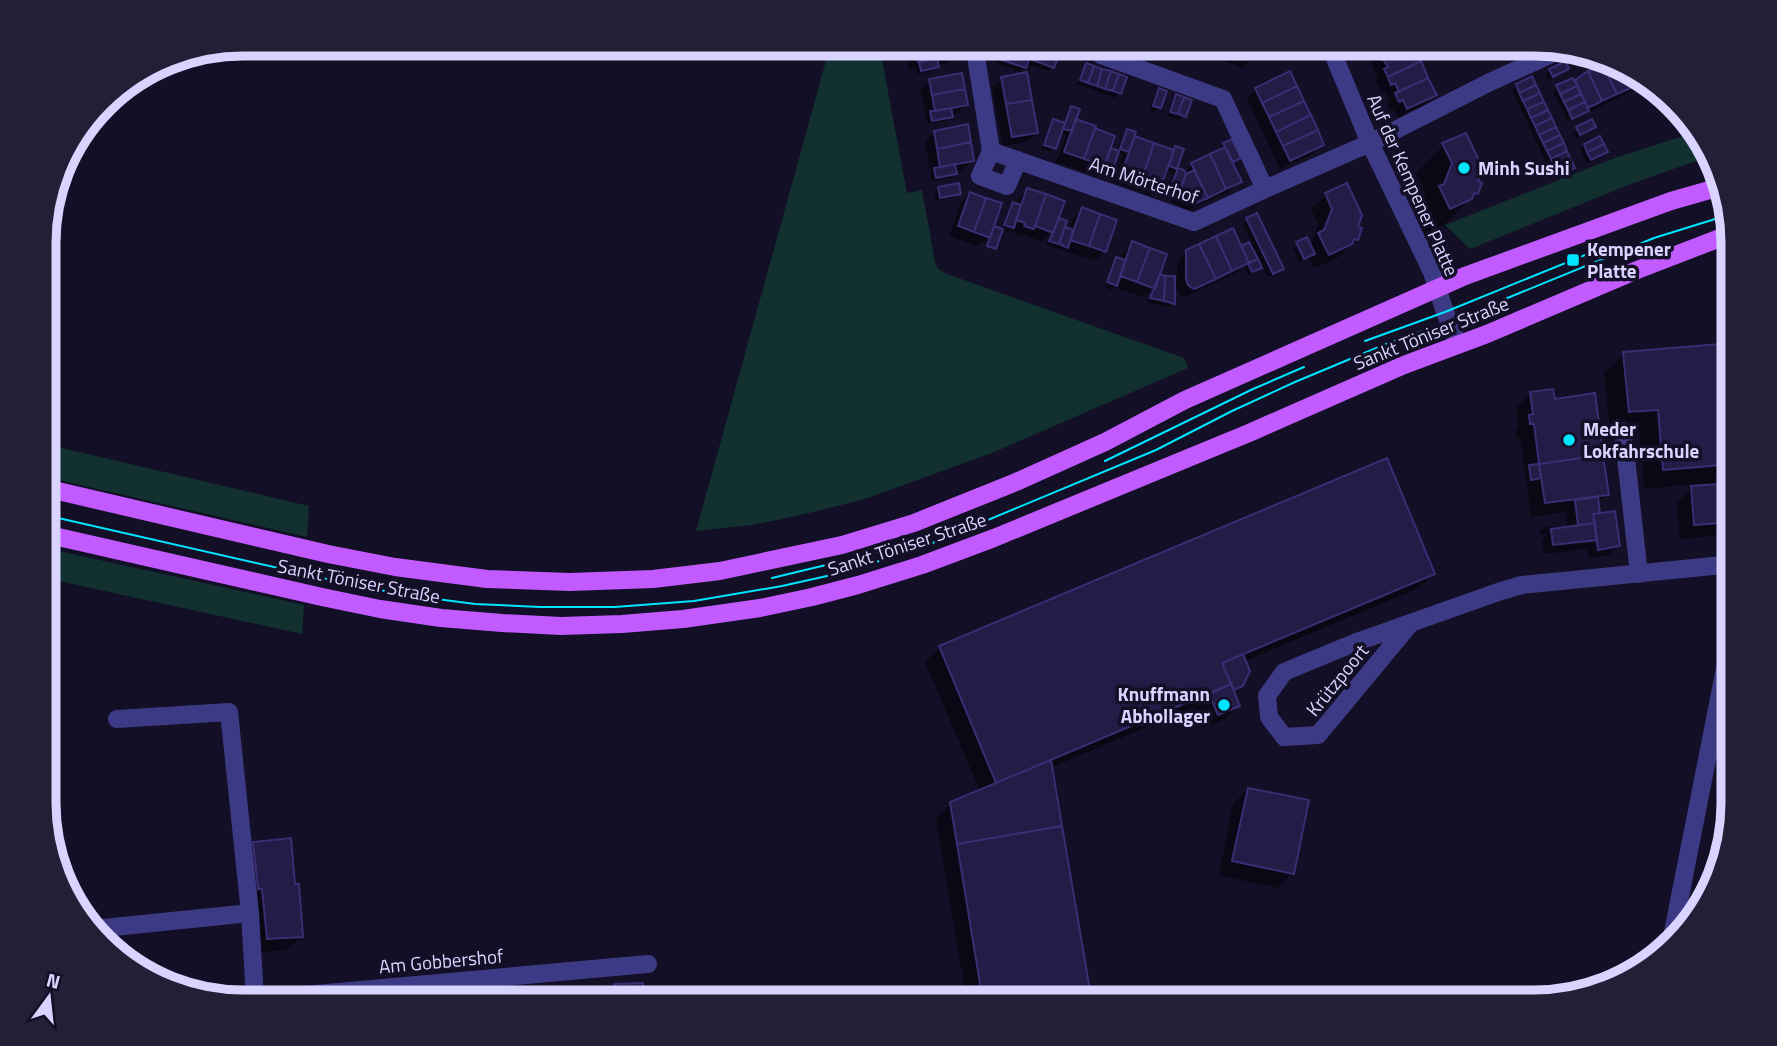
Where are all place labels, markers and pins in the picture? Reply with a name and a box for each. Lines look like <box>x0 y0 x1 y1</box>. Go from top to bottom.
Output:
place label: Minh Sushi <box>1478 153 1570 182</box>
marker: Minh Sushi <box>1456 160 1472 176</box>
place label: Kempener Platte <box>1587 234 1671 285</box>
marker: Kempener Platte <box>1565 252 1581 268</box>
place label: Meder Lokfahrschule <box>1583 414 1700 465</box>
marker: Meder Lokfahrschule <box>1561 432 1577 448</box>
place label: Knuffmann Abhollager <box>1118 679 1210 730</box>
marker: Knuffmann Abhollager <box>1216 697 1232 713</box>

